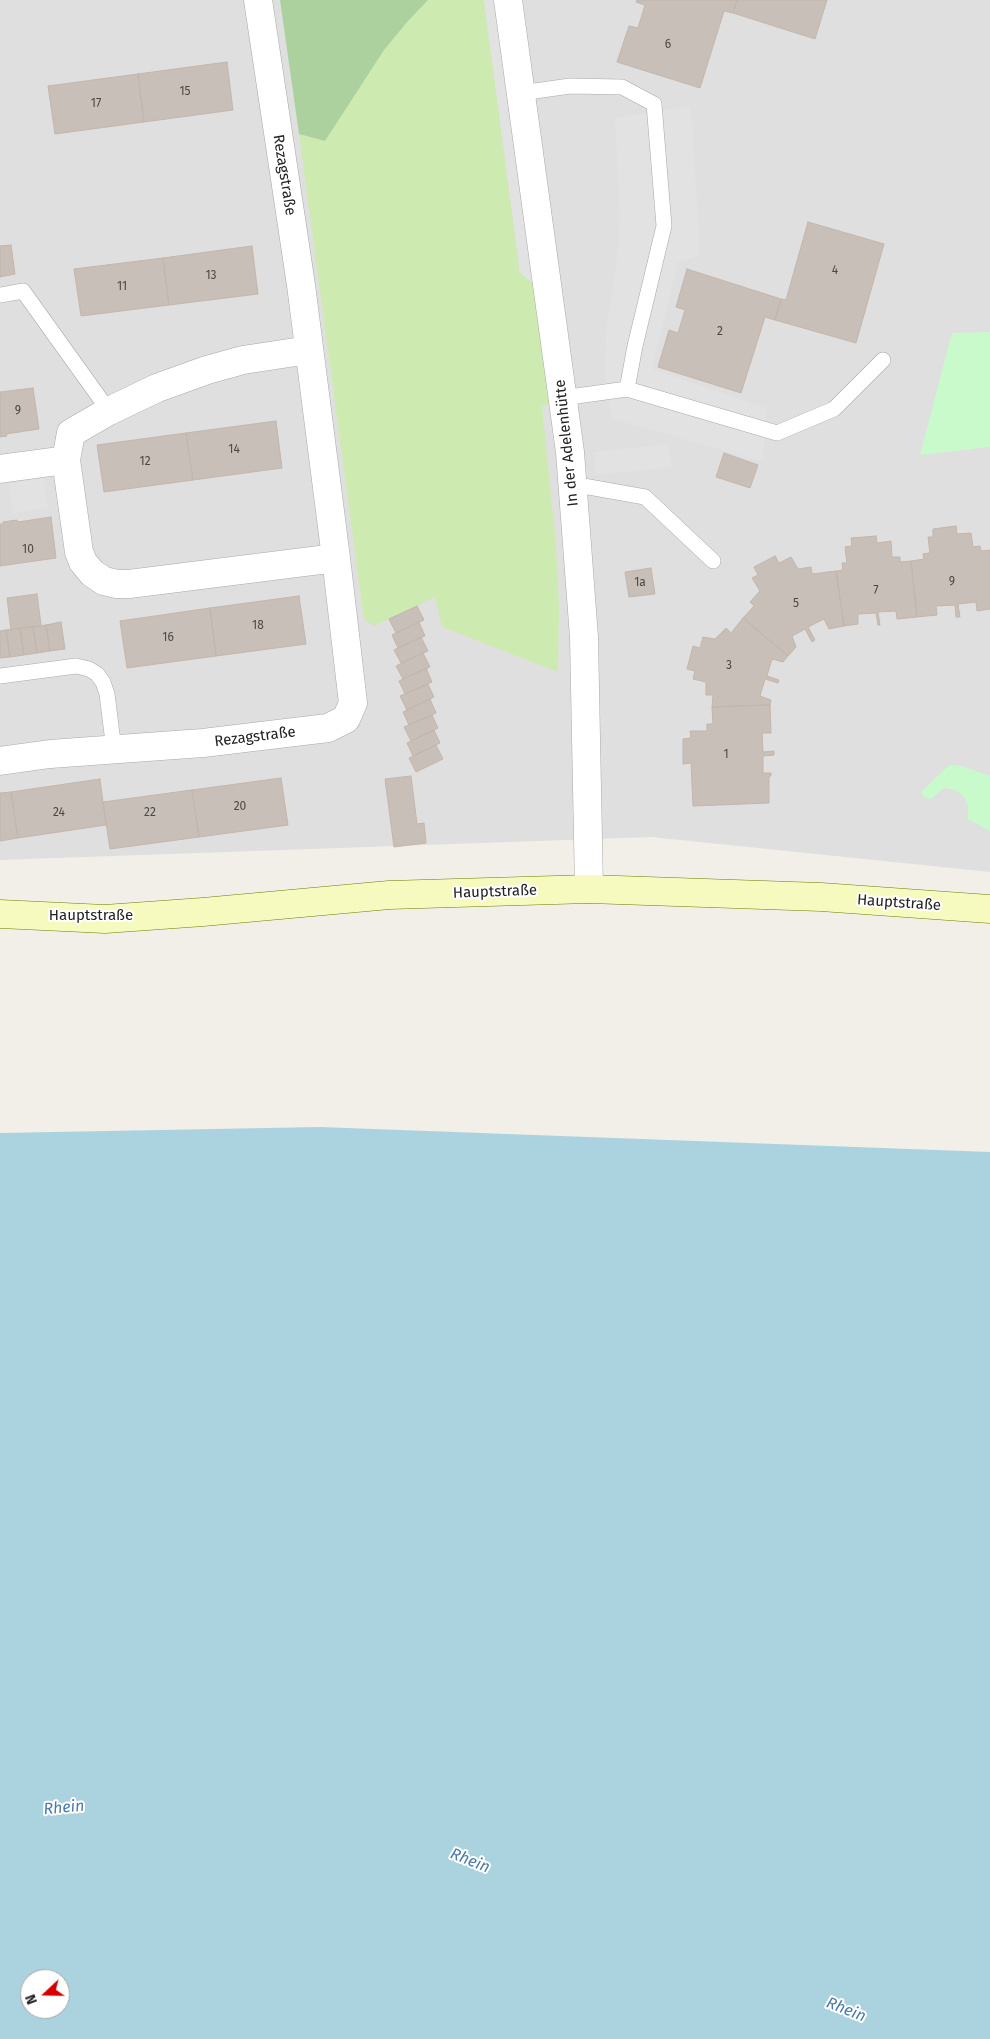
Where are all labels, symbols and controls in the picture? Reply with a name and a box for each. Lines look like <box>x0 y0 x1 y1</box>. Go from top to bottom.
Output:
house number: 6 <box>665 38 671 52</box>
house number: 15 <box>179 85 191 99</box>
house number: 17 <box>91 97 101 111</box>
street label: Rezagstraße <box>269 133 299 217</box>
house number: 4 <box>832 264 838 278</box>
house number: 13 <box>205 269 217 283</box>
house number: 11 <box>117 280 127 294</box>
house number: 2 <box>717 325 723 339</box>
street label: In der Adelenhütte <box>551 379 583 507</box>
house number: 9 <box>15 404 21 418</box>
house number: 14 <box>228 443 240 457</box>
house number: 12 <box>139 455 151 469</box>
house number: 10 <box>22 543 34 557</box>
house number: 9 <box>949 575 955 589</box>
house number: 1a <box>634 576 646 590</box>
house number: 7 <box>873 584 879 598</box>
house number: 5 <box>793 597 799 611</box>
house number: 18 <box>252 619 264 633</box>
house number: 16 <box>162 631 174 645</box>
house number: 3 <box>726 659 732 673</box>
street label: Rezagstraße <box>213 723 297 751</box>
house number: 1 <box>723 748 729 762</box>
house number: 20 <box>234 800 246 814</box>
house number: 24 <box>53 806 65 820</box>
house number: 22 <box>144 806 156 820</box>
street label: Hauptstraße <box>453 882 537 902</box>
street label: Hauptstraße <box>856 891 942 915</box>
street label: Hauptstraße <box>49 907 133 925</box>
water label: Rhein <box>43 1797 85 1819</box>
water label: Rhein <box>447 1844 493 1878</box>
north arrow <box>20 1969 70 2019</box>
text: N <box>22 1992 41 2007</box>
water label: Rhein <box>823 1993 869 2027</box>

